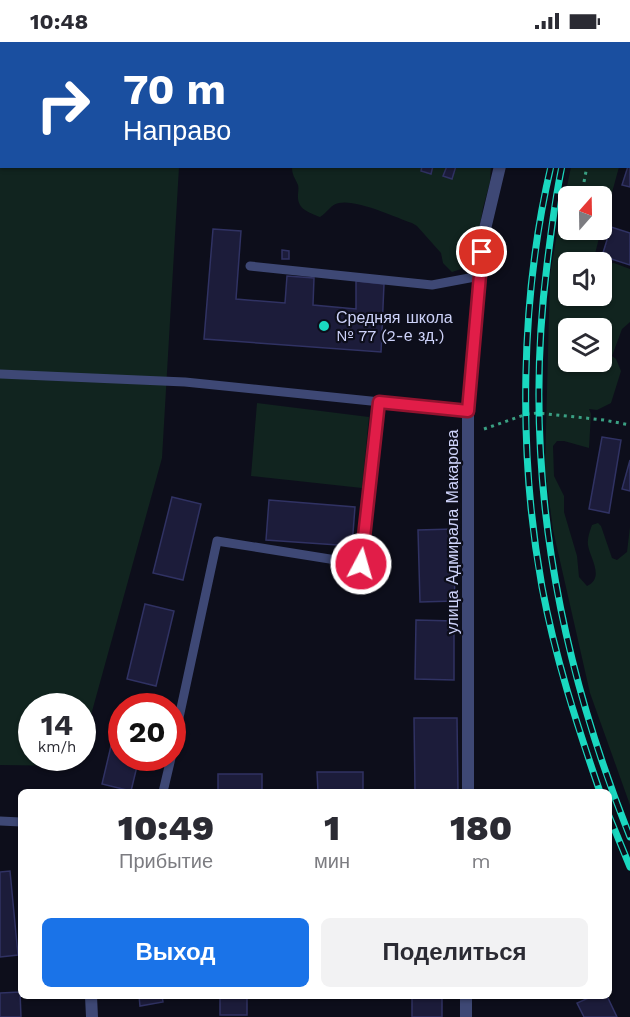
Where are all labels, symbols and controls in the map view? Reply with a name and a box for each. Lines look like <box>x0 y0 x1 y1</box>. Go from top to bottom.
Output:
text: 10:48 <box>30 9 88 34</box>
text: 70 m <box>123 65 226 114</box>
icon: right <box>24 66 102 144</box>
text: Направо <box>123 115 231 147</box>
north arrow <box>558 186 612 240</box>
map controls <box>558 186 612 372</box>
pin <box>456 226 507 277</box>
icon: arrive <box>465 235 498 268</box>
button: sound <box>558 252 612 306</box>
place label: Средняя школа № 77 (2-е зд.) <box>336 308 453 345</box>
button: layers <box>558 318 612 372</box>
marker: Средняя школа № 77 (2-е зд.) <box>317 319 331 333</box>
street label: улица Адмирала Макарова <box>443 430 462 634</box>
position arrow <box>329 532 393 596</box>
speed limit sign: 20 <box>108 693 186 771</box>
text: 14 <box>41 707 73 742</box>
text: km/h <box>38 738 76 756</box>
text: 10:49 <box>118 807 214 849</box>
text: 1 <box>324 807 340 849</box>
text: 180 <box>450 807 512 849</box>
text: Прибытие <box>119 849 213 873</box>
text: мин <box>314 849 350 873</box>
text: m <box>471 849 491 873</box>
button: Выход <box>42 918 309 987</box>
button: Поделиться <box>321 918 588 987</box>

